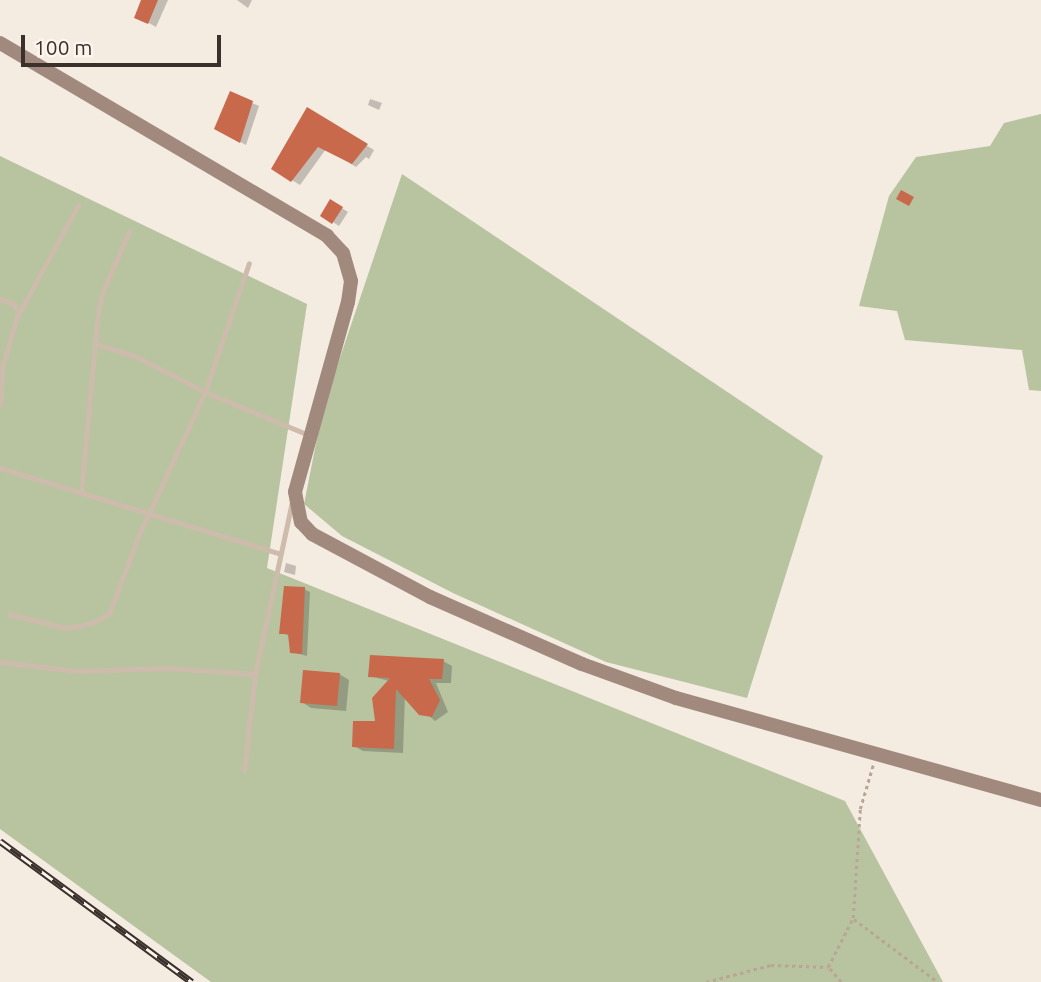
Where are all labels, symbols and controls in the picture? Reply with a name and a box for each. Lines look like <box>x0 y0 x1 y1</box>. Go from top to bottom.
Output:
scale bar <box>24 21 224 65</box>
text: 100 m <box>34 35 92 59</box>

